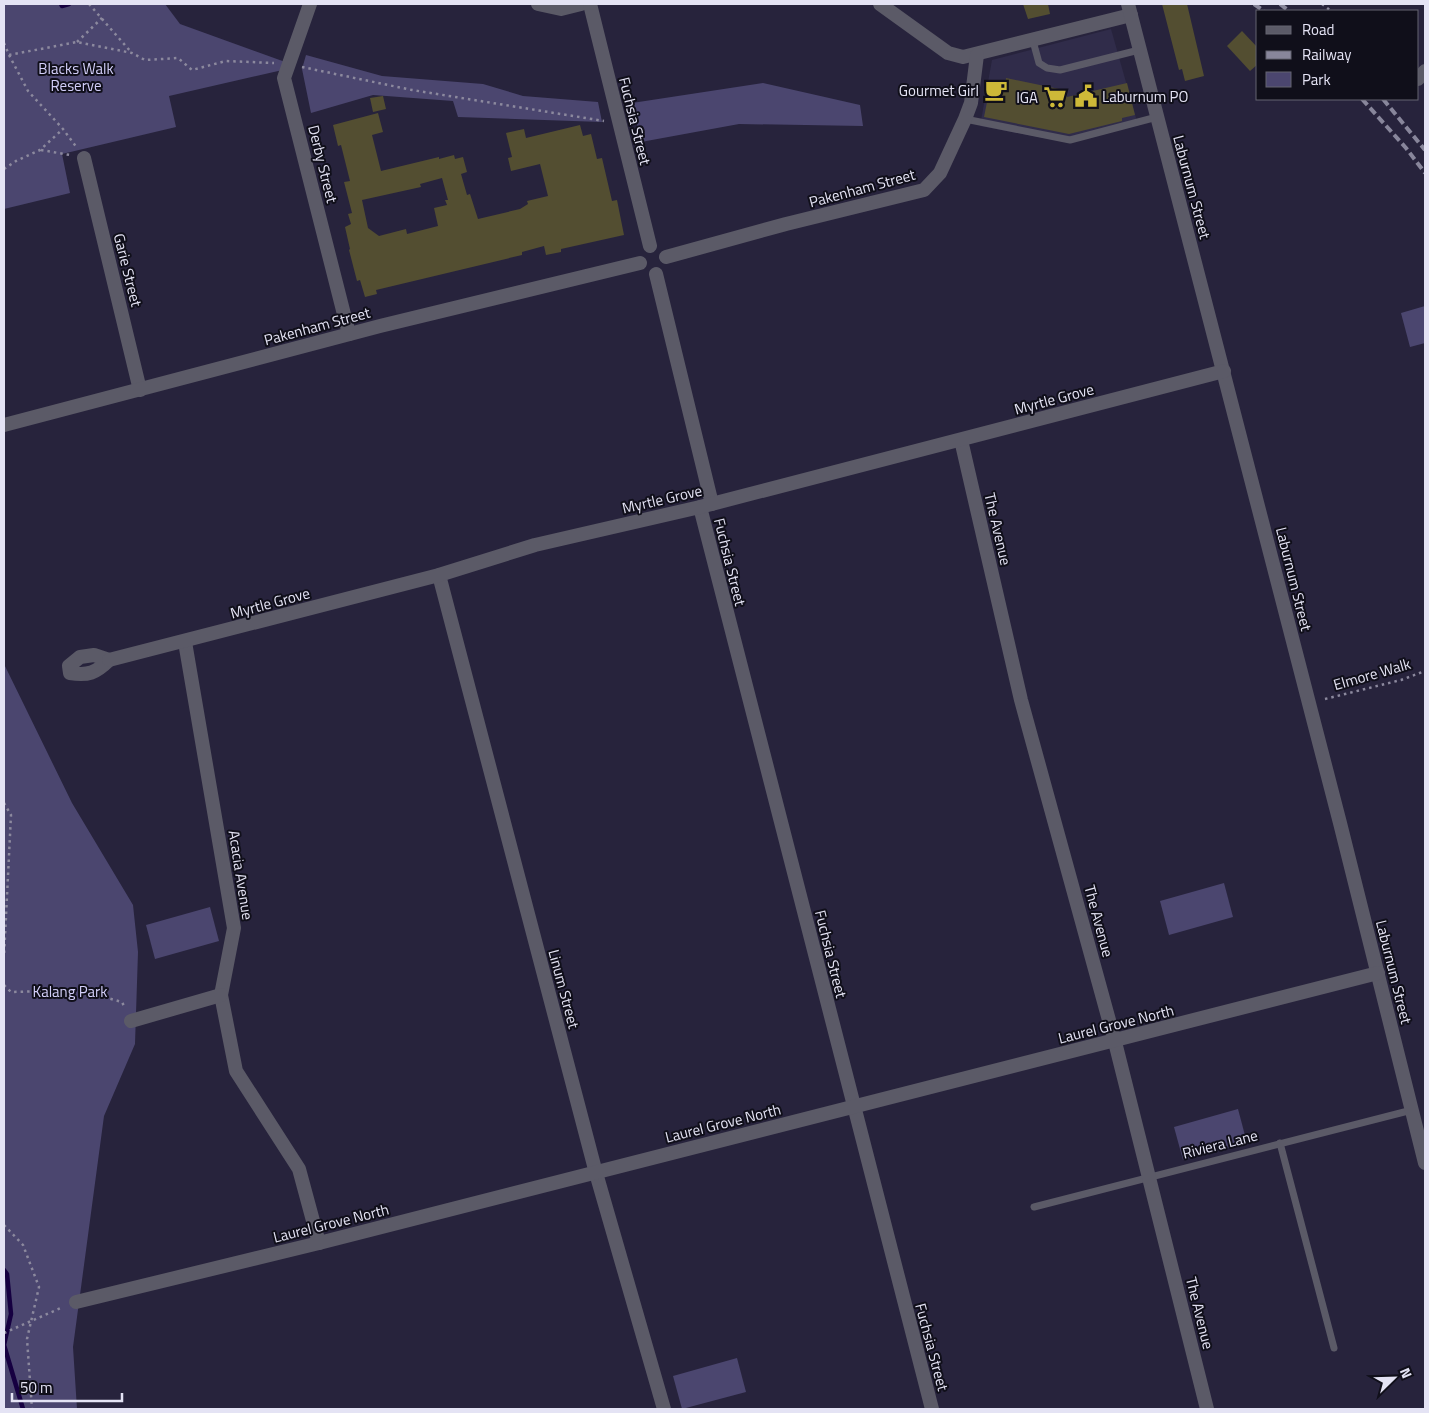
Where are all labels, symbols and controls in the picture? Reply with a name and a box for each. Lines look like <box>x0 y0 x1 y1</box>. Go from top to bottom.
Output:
legend <box>1256 10 1419 100</box>
text: Road <box>1302 18 1334 41</box>
text: Railway <box>1302 43 1352 66</box>
park label: Blacks Walk Reserve <box>38 57 114 97</box>
text: Park <box>1302 68 1331 91</box>
street label: Fuchsia Street <box>613 75 657 168</box>
cafe icon: Gourmet Girl <box>983 77 1009 103</box>
place label: Gourmet Girl <box>899 79 979 102</box>
public building icon: Laburnum PO <box>1073 83 1099 109</box>
supermarket icon: IGA <box>1042 84 1068 110</box>
place label: Laburnum PO <box>1102 85 1189 108</box>
place label: IGA <box>1016 86 1038 109</box>
street label: Derby Street <box>302 123 344 206</box>
street label: Laburnum Street <box>1167 133 1217 242</box>
street label: Pakenham Street <box>806 163 918 213</box>
street label: Garie Street <box>108 231 148 310</box>
street label: Pakenham Street <box>261 301 373 351</box>
street label: Myrtle Grove <box>1012 377 1096 421</box>
street label: Myrtle Grove <box>620 479 704 519</box>
street label: The Avenue <box>978 490 1018 568</box>
street label: Fuchsia Street <box>708 516 752 609</box>
street label: Laburnum Street <box>1270 525 1318 634</box>
street label: Myrtle Grove <box>228 581 312 625</box>
street label: Elmore Walk <box>1331 652 1413 696</box>
street label: Acacia Avenue <box>223 829 259 921</box>
street label: The Avenue <box>1078 882 1120 960</box>
street label: Fuchsia Street <box>809 908 853 1001</box>
street label: Laburnum Street <box>1370 918 1418 1027</box>
street label: Linum Street <box>542 947 586 1032</box>
park label: Kalang Park <box>33 980 107 1003</box>
street label: Laurel Grove North <box>1056 999 1176 1049</box>
street label: Laurel Grove North <box>663 1098 783 1148</box>
street label: Riviera Lane <box>1180 1124 1260 1164</box>
street label: Laurel Grove North <box>271 1198 391 1248</box>
street label: The Avenue <box>1180 1274 1220 1352</box>
street label: Fuchsia Street <box>909 1301 955 1394</box>
north arrow <box>1369 1353 1419 1403</box>
text: N <box>1395 1364 1418 1381</box>
scale bar <box>12 1370 122 1402</box>
text: 50 m <box>20 1376 53 1399</box>

